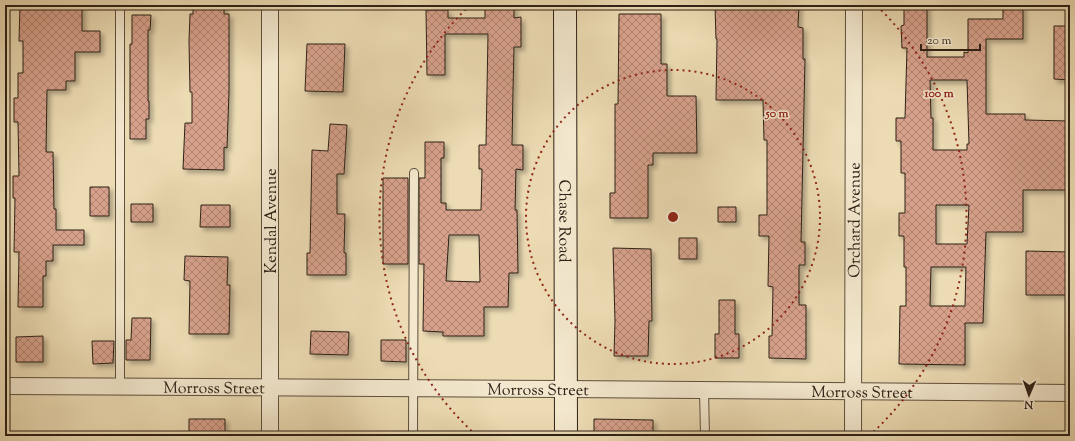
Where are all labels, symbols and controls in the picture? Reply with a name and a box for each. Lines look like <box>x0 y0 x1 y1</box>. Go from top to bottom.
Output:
scale bar <box>921 26 980 52</box>
text: 20 m <box>927 32 952 50</box>
text: 100 m <box>923 85 954 103</box>
text: 50 m <box>765 105 789 123</box>
street label: Orchard Avenue <box>844 162 868 278</box>
street label: Kendal Avenue <box>261 168 284 274</box>
street label: Chase Road <box>551 180 575 262</box>
centre of rings <box>666 210 680 224</box>
north arrow <box>1009 375 1049 415</box>
street label: Morross Street <box>163 378 265 401</box>
street label: Morross Street <box>487 380 589 403</box>
street label: Morross Street <box>811 382 913 406</box>
text: N <box>1024 396 1034 412</box>

